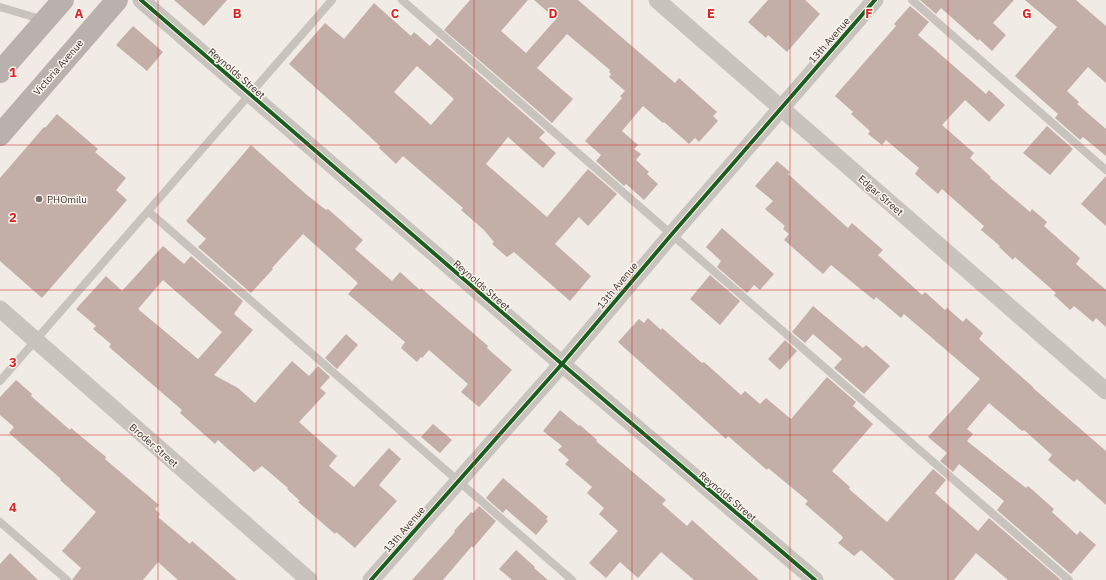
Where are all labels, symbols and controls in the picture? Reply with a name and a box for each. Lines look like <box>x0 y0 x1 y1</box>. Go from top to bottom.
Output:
text: A <box>75 5 84 22</box>
text: B <box>233 5 242 22</box>
text: C <box>391 5 400 22</box>
text: D <box>548 5 558 22</box>
text: E <box>707 5 715 22</box>
text: F <box>865 5 873 22</box>
text: G <box>1022 5 1032 22</box>
street label: 13th Avenue <box>806 14 853 66</box>
street label: Victoria Avenue <box>31 36 87 98</box>
street label: Reynolds Street <box>206 45 268 102</box>
text: 1 <box>9 64 17 81</box>
street label: Edgar Street <box>855 172 906 219</box>
place label: PHOmilu <box>47 193 87 206</box>
marker: PHOmilu <box>34 194 44 204</box>
text: 2 <box>9 209 17 226</box>
street label: Reynolds Street <box>451 257 513 314</box>
street label: 13th Avenue <box>594 259 641 311</box>
text: 3 <box>9 354 17 371</box>
street label: Broder Street <box>127 421 181 470</box>
street label: Reynolds Street <box>696 469 759 525</box>
text: 4 <box>9 499 17 516</box>
street label: 13th Avenue <box>381 503 428 555</box>

